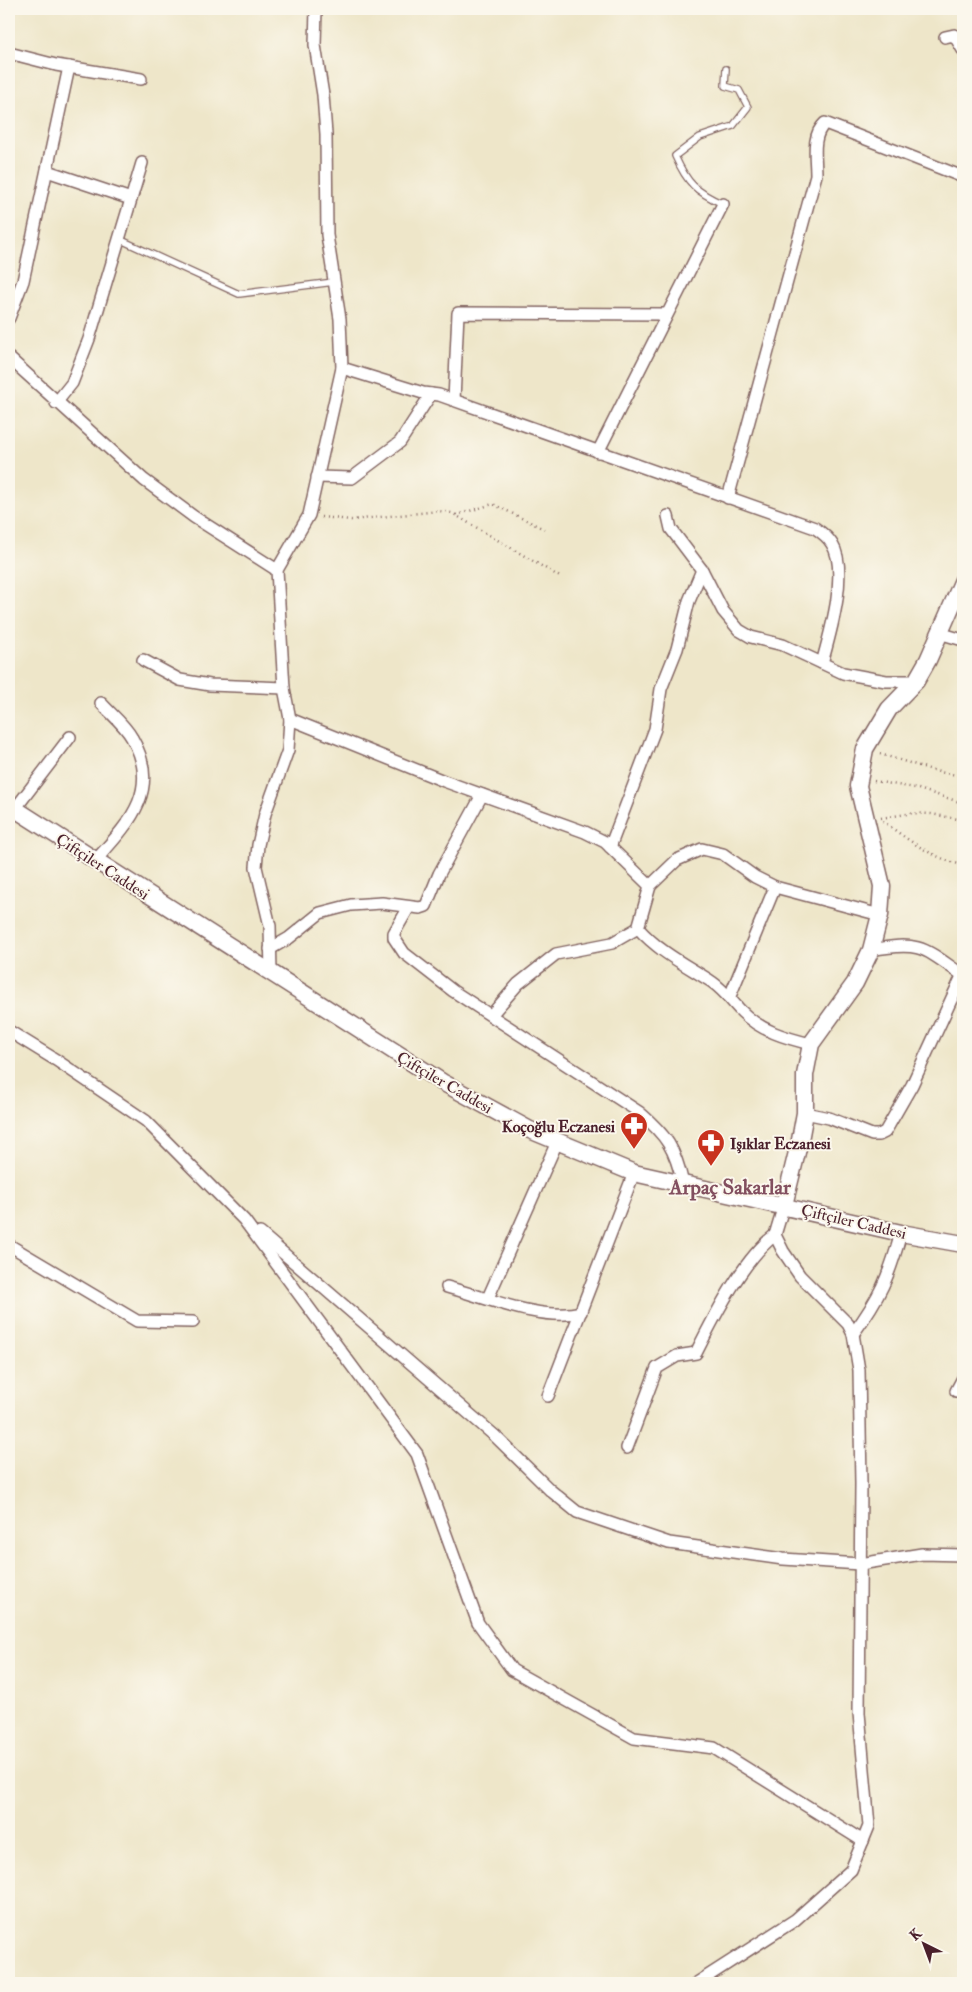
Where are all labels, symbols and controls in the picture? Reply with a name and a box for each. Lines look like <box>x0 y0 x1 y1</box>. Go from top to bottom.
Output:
street label: Çiftçiler Caddesi <box>52 829 153 904</box>
street label: Çiftçiler Caddesi <box>393 1047 496 1118</box>
pharmacy icon: Koçoğlu Eczanesi <box>619 1111 649 1150</box>
place label: Koçoğlu Eczanesi <box>502 1117 616 1138</box>
pharmacy icon: Işıklar Eczanesi <box>696 1128 726 1167</box>
place label: Işıklar Eczanesi <box>730 1134 832 1154</box>
district label: Arpaç Sakarlar <box>668 1174 792 1201</box>
street label: Çiftçiler Caddesi <box>799 1200 908 1244</box>
north arrow <box>900 1920 950 1970</box>
text: K <box>906 1924 926 1944</box>

